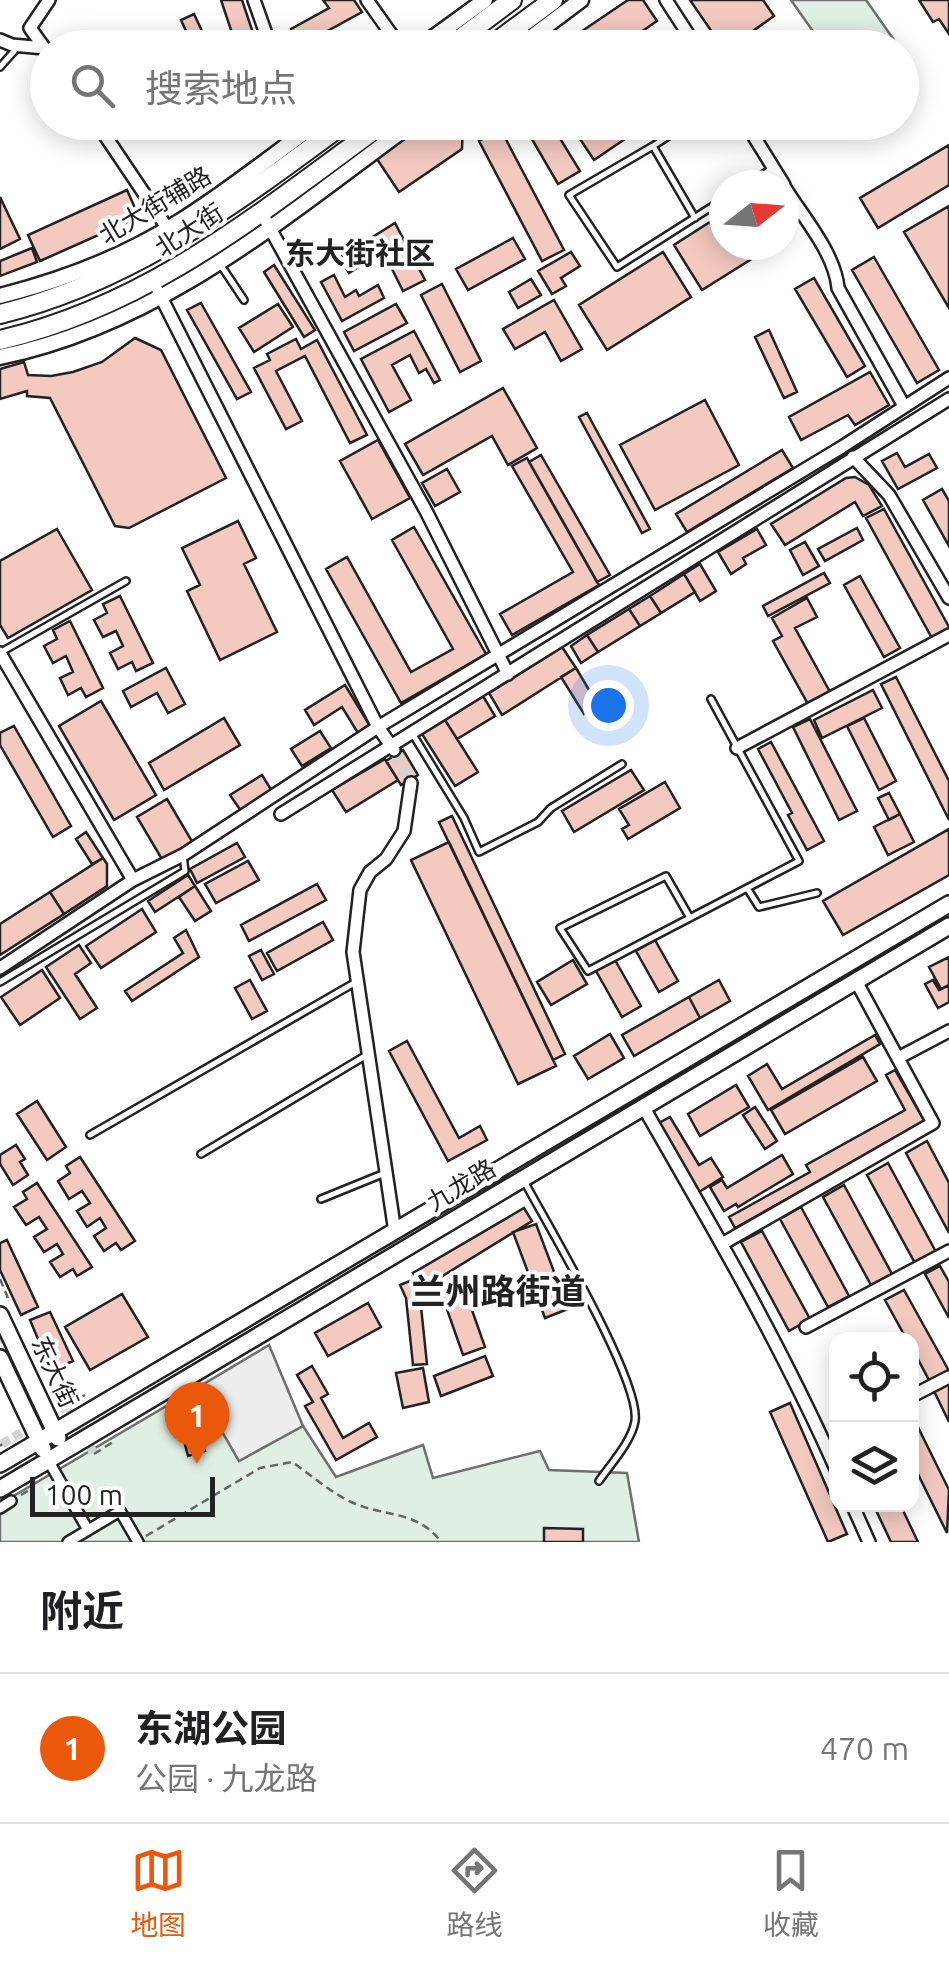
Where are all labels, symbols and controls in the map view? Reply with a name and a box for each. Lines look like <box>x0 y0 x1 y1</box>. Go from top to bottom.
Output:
search box <box>30 30 919 140</box>
icon: search <box>65 58 120 113</box>
text: 搜索地点 <box>145 67 297 109</box>
street label: 北大街辅路 <box>94 160 216 250</box>
north arrow <box>709 170 799 260</box>
street label: 北大街 <box>149 197 229 263</box>
district label: 东大街社区 <box>285 236 435 270</box>
your location <box>583 680 634 731</box>
street label: 九龙路 <box>422 1154 500 1216</box>
district label: 兰州路街道 <box>410 1271 586 1311</box>
street label: 东大街 <box>26 1332 84 1412</box>
map controls <box>829 1332 919 1512</box>
button: locate <box>829 1332 919 1422</box>
pin: 1 <box>164 1382 230 1464</box>
button: layers <box>829 1422 919 1512</box>
scale bar <box>30 1472 215 1516</box>
text: 100 m <box>45 1479 123 1510</box>
text: 附近 <box>40 1587 124 1634</box>
text: 东湖公园 <box>135 1707 287 1749</box>
text: 1 <box>63 1730 82 1766</box>
text: 470 m <box>820 1730 909 1766</box>
text: 公园 · 九龙路 <box>135 1760 318 1796</box>
tab: 地图 <box>130 1843 186 1943</box>
tab: 路线 <box>446 1843 503 1943</box>
tab: 收藏 <box>763 1843 819 1943</box>

